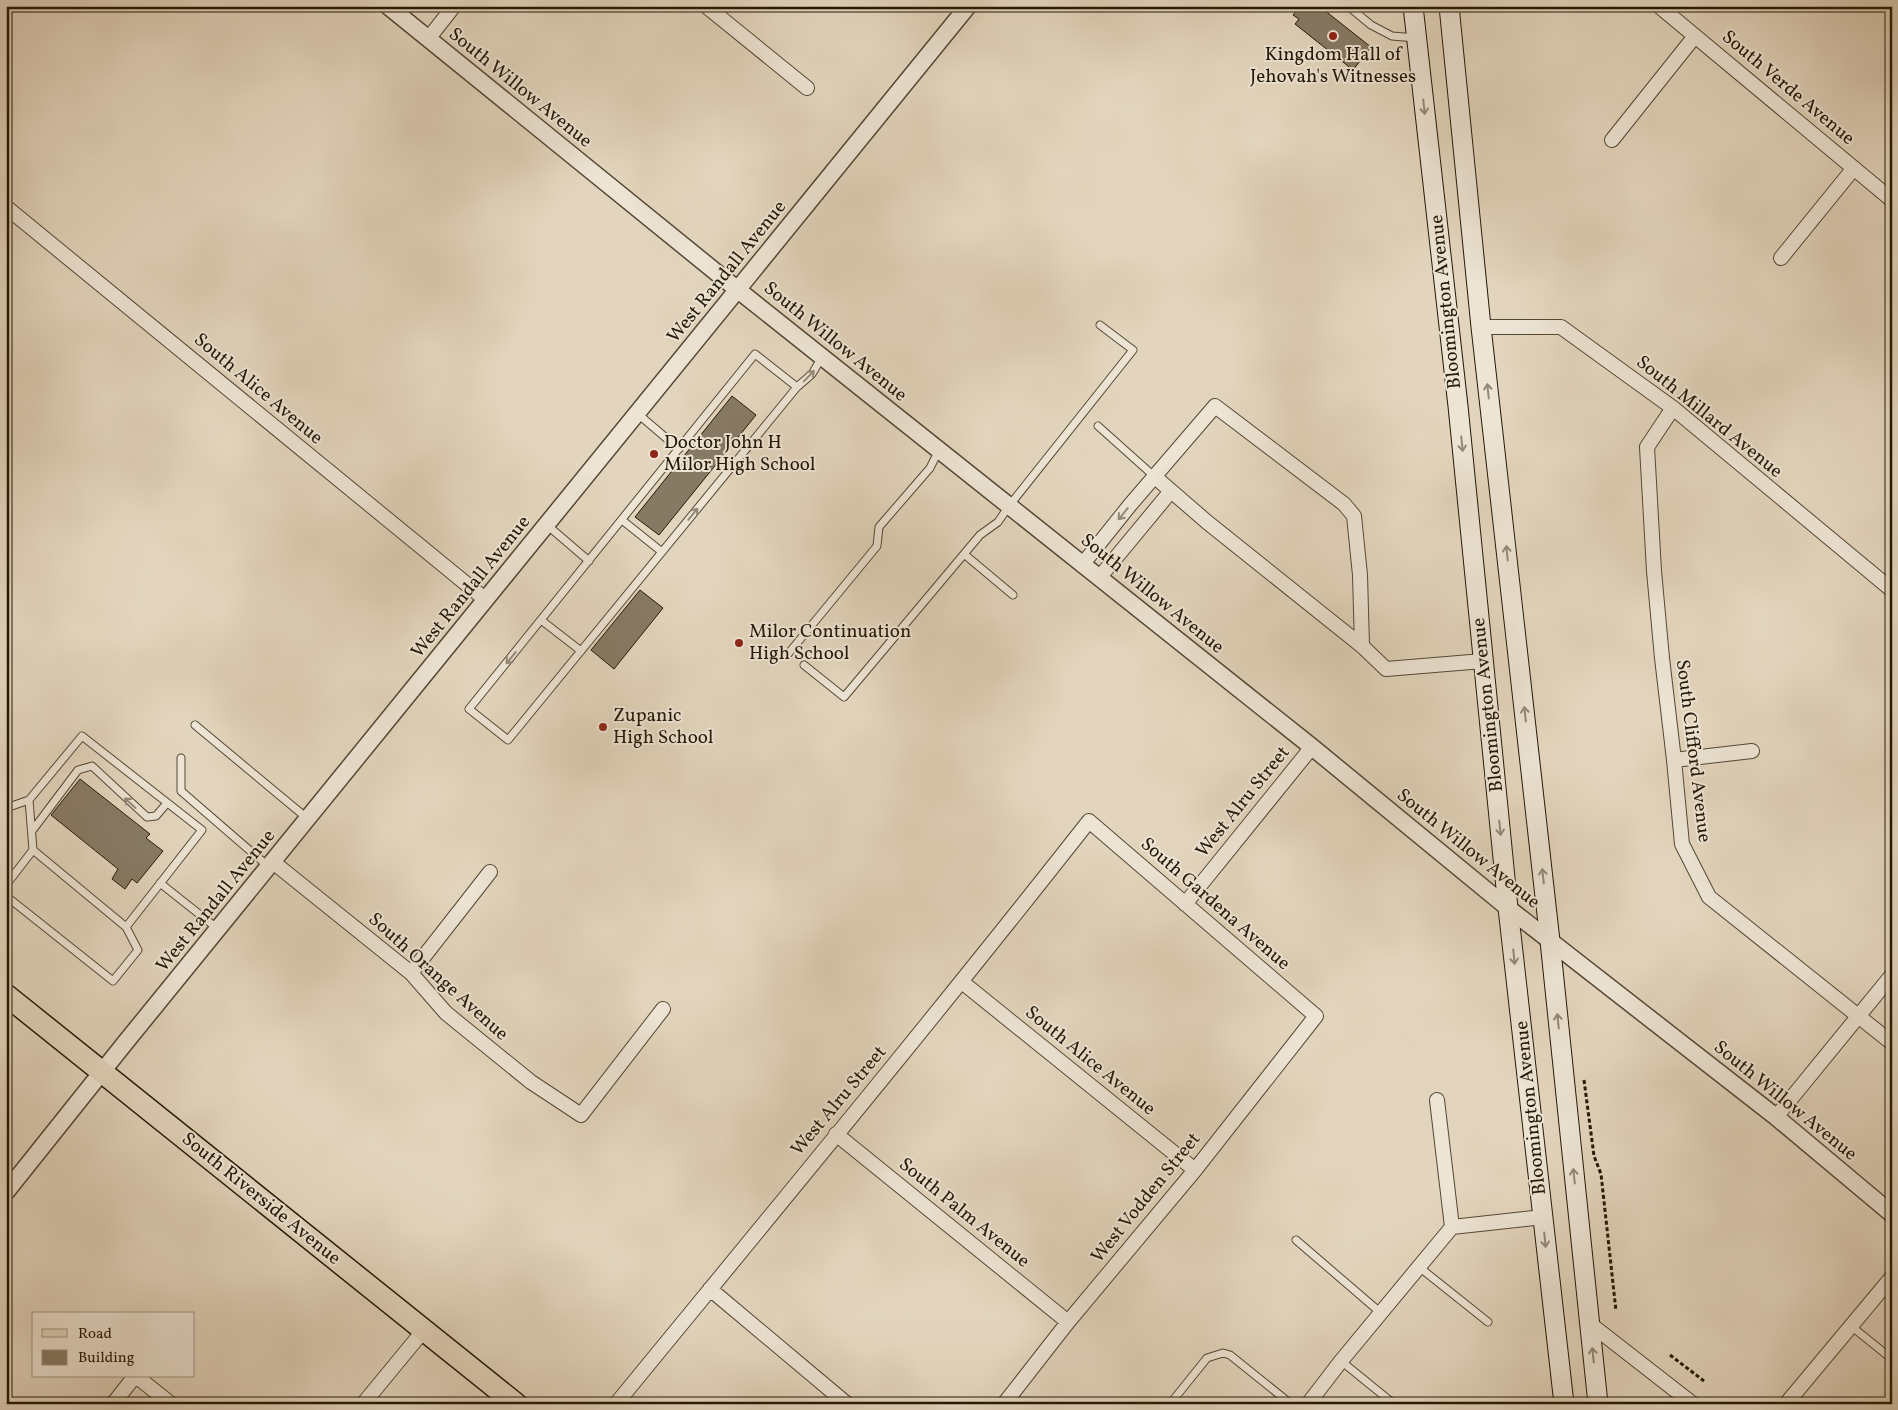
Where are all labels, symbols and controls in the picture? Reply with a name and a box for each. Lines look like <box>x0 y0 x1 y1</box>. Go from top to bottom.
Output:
street label: South Willow Avenue <box>443 22 597 154</box>
street label: South Verde Avenue <box>1716 25 1860 151</box>
marker: Kingdom Hall of Jehovah's Witnesses <box>1327 30 1339 42</box>
place label: Kingdom Hall of Jehovah's Witnesses <box>1250 42 1416 90</box>
one-way arrow <box>1419 99 1429 115</box>
street label: West Randall Avenue <box>661 195 793 349</box>
street label: Bloomington Avenue <box>1424 214 1468 390</box>
street label: South Willow Avenue <box>758 276 912 408</box>
street label: South Alice Avenue <box>188 327 328 451</box>
street label: South Millard Avenue <box>1630 350 1788 484</box>
one-way arrow <box>803 370 815 382</box>
one-way arrow <box>1483 384 1493 400</box>
place label: Doctor John H Milor High School <box>664 430 816 478</box>
one-way arrow <box>1457 436 1467 452</box>
marker: Doctor John H Milor High School <box>648 448 660 460</box>
one-way arrow <box>1118 507 1129 520</box>
one-way arrow <box>688 508 699 521</box>
street label: West Randall Avenue <box>405 510 537 664</box>
street label: South Willow Avenue <box>1075 528 1229 660</box>
one-way arrow <box>1502 545 1512 561</box>
street label: Bloomington Avenue <box>1466 617 1510 793</box>
place label: Milor Continuation High School <box>749 619 911 667</box>
marker: Milor Continuation High School <box>733 637 745 649</box>
one-way arrow <box>505 651 516 664</box>
street label: South Clifford Avenue <box>1669 658 1717 844</box>
place label: Zupanic High School <box>613 703 714 751</box>
one-way arrow <box>1520 706 1530 722</box>
marker: Zupanic High School <box>597 721 609 733</box>
street label: West Alru Street <box>1190 741 1296 863</box>
street label: South Willow Avenue <box>1391 783 1545 915</box>
one-way arrow <box>124 797 137 808</box>
one-way arrow <box>1495 820 1505 836</box>
street label: West Randall Avenue <box>150 824 282 978</box>
street label: South Gardena Avenue <box>1134 832 1296 976</box>
one-way arrow <box>1538 868 1548 884</box>
street label: South Orange Avenue <box>362 907 514 1047</box>
one-way arrow <box>1509 948 1519 964</box>
street label: South Alice Avenue <box>1019 1000 1161 1122</box>
one-way arrow <box>1554 1013 1563 1029</box>
street label: Bloomington Avenue <box>1509 1020 1553 1196</box>
street label: South Willow Avenue <box>1708 1035 1862 1167</box>
street label: West Alru Street <box>785 1040 893 1162</box>
street label: South Riverside Avenue <box>176 1127 346 1271</box>
street label: West Vodden Street <box>1085 1127 1207 1269</box>
street label: South Palm Avenue <box>893 1152 1035 1274</box>
one-way arrow <box>1569 1169 1579 1185</box>
one-way arrow <box>1540 1232 1550 1248</box>
legend <box>32 1312 195 1378</box>
text: Road <box>78 1324 112 1345</box>
text: Building <box>78 1348 135 1369</box>
one-way arrow <box>1588 1348 1598 1364</box>

